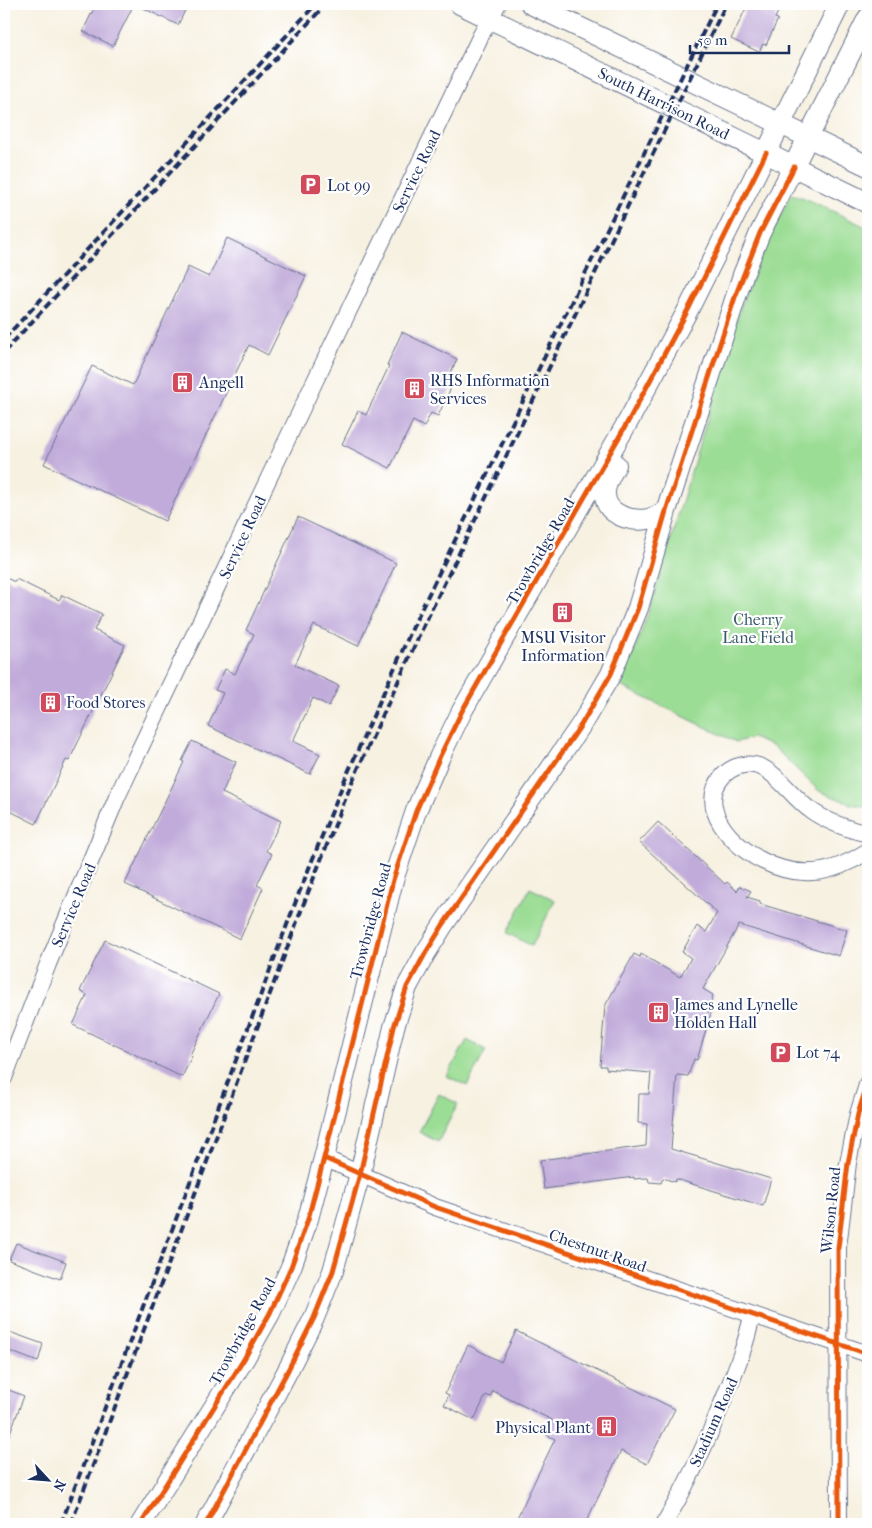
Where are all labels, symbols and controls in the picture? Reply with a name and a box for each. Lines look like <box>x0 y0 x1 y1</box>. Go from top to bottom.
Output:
scale bar <box>690 22 788 54</box>
text: 50 m <box>697 31 728 49</box>
street label: South Harrison Road <box>595 63 733 144</box>
street label: Service Road <box>388 127 445 216</box>
parking icon: Lot 99 <box>299 173 323 197</box>
place label: Lot 99 <box>327 176 371 195</box>
building icon: Angell <box>171 370 195 394</box>
place label: RHS Information Services <box>430 371 550 408</box>
place label: Angell <box>198 373 244 392</box>
building icon: RHS Information Services <box>402 377 426 401</box>
street label: Service Road <box>215 492 270 582</box>
street label: Trowbridge Road <box>502 494 579 608</box>
building icon: MSU Visitor Information <box>551 601 575 625</box>
park label: Cherry Lane Field <box>722 610 794 647</box>
place label: MSU Visitor Information <box>521 628 606 665</box>
building icon: Food Stores <box>38 690 62 714</box>
place label: Food Stores <box>66 693 145 712</box>
street label: Service Road <box>47 860 100 950</box>
street label: Trowbridge Road <box>346 860 395 982</box>
place label: James and Lynelle Holden Hall <box>672 995 798 1032</box>
building icon: James and Lynelle Holden Hall <box>646 1001 670 1025</box>
parking icon: Lot 74 <box>768 1040 792 1064</box>
place label: Lot 74 <box>796 1043 840 1062</box>
street label: Wilson Road <box>816 1166 845 1255</box>
street label: Chestnut Road <box>546 1225 649 1276</box>
street label: Trowbridge Road <box>205 1274 280 1388</box>
street label: Stadium Road <box>685 1374 742 1470</box>
building icon: Physical Plant <box>595 1415 619 1439</box>
place label: Physical Plant <box>495 1418 591 1437</box>
north arrow <box>22 1456 72 1506</box>
text: N <box>49 1477 69 1494</box>

